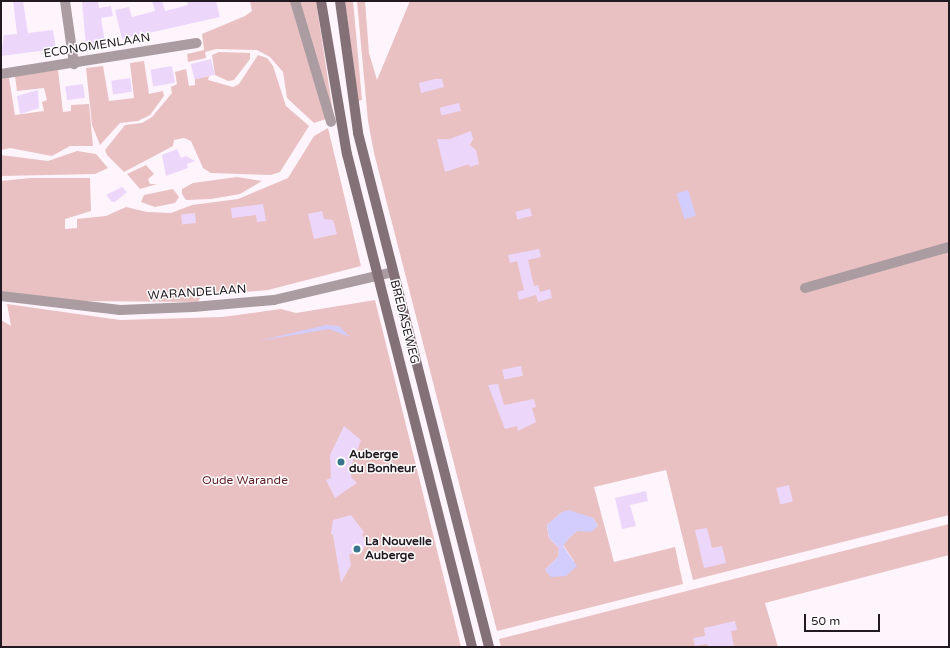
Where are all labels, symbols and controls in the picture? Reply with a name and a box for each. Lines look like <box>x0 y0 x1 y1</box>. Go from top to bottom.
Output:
street label: ECONOMENLAAN <box>43 30 151 62</box>
street label: BREDASEWEG <box>387 278 421 366</box>
street label: WARANDELAAN <box>147 282 247 304</box>
place label: Auberge du Bonheur <box>349 448 416 476</box>
marker: Auberge du Bonheur <box>336 457 346 467</box>
park label: Oude Warande <box>202 474 288 488</box>
place label: La Nouvelle Auberge <box>365 535 432 563</box>
marker: La Nouvelle Auberge <box>352 544 362 554</box>
scale bar <box>806 606 882 632</box>
text: 50 m <box>811 614 840 628</box>

